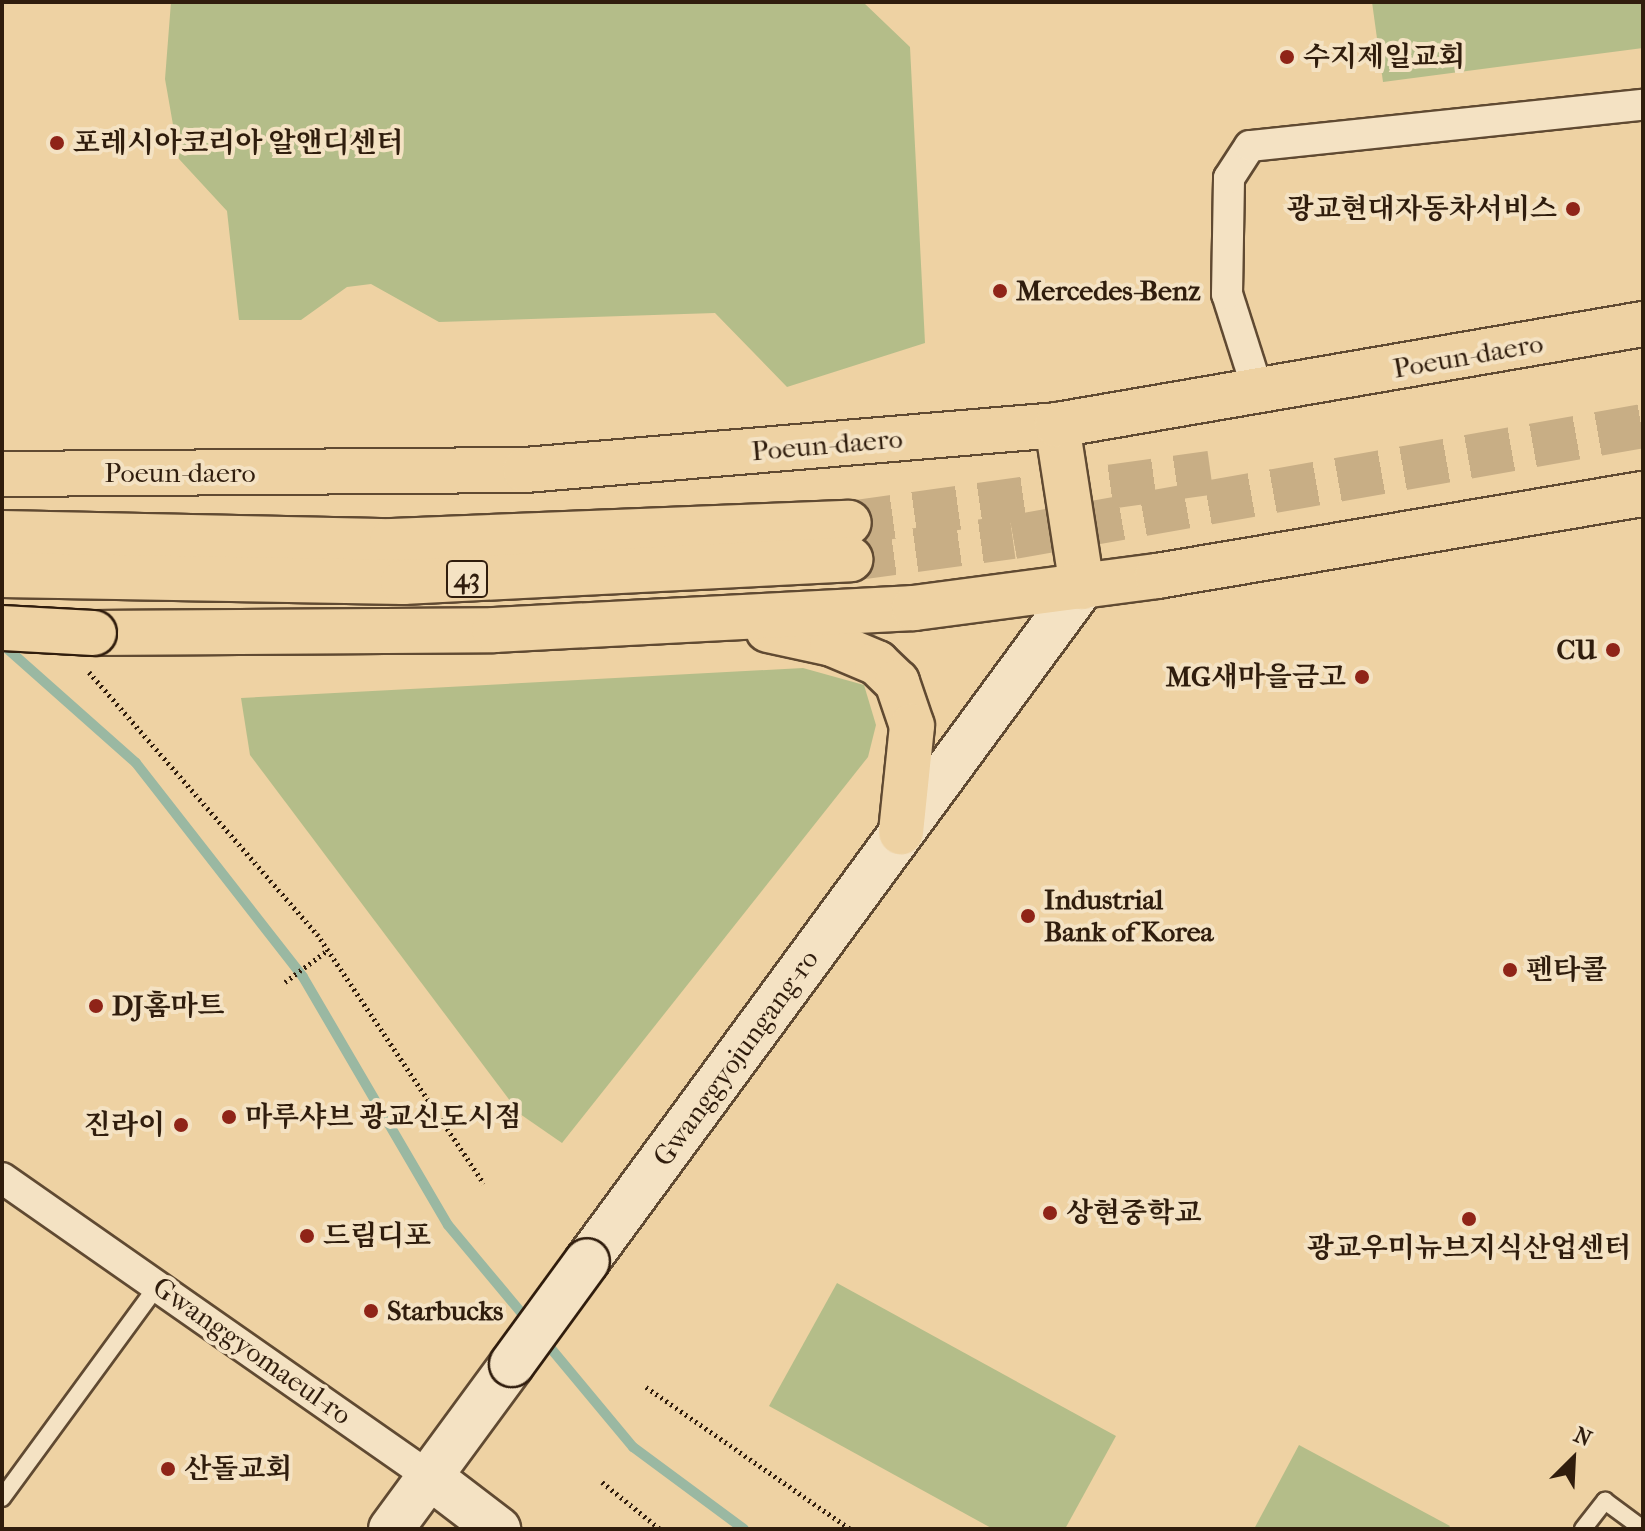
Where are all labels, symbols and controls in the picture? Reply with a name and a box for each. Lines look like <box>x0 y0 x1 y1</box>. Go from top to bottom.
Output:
place label: 수지제일교회 <box>1303 40 1465 74</box>
marker: 수지제일교회 <box>1278 48 1296 66</box>
place label: 포레시아코리아 알앤디센터 <box>73 126 404 160</box>
marker: 포레시아코리아 알앤디센터 <box>48 134 66 152</box>
place label: 광교현대자동차서비스 <box>1287 192 1557 226</box>
marker: 광교현대자동차서비스 <box>1564 200 1582 218</box>
place label: Mercedes-Benz <box>1016 274 1201 308</box>
marker: Mercedes-Benz <box>991 282 1009 300</box>
street label: Poeun-daero <box>1390 326 1546 386</box>
street label: Poeun-daero <box>750 422 904 468</box>
street label: Poeun-daero <box>104 456 256 490</box>
road number: 43 <box>445 557 489 601</box>
place label: CU <box>1556 633 1597 667</box>
marker: CU <box>1604 641 1622 659</box>
place label: MG새마을금고 <box>1166 660 1346 694</box>
marker: MG새마을금고 <box>1353 668 1371 686</box>
place label: Industrial Bank of Korea <box>1044 883 1213 949</box>
marker: Industrial Bank of Korea <box>1019 907 1037 925</box>
street label: Gwanggyojungang-ro <box>646 943 826 1173</box>
place label: 펜타콜 <box>1526 953 1607 987</box>
marker: 펜타콜 <box>1501 961 1519 979</box>
place label: DJ홈마트 <box>112 989 225 1023</box>
marker: DJ홈마트 <box>87 997 105 1015</box>
place label: 마루샤브 광교신도시점 <box>245 1100 521 1134</box>
place label: 진라이 <box>84 1108 165 1142</box>
marker: 마루샤브 광교신도시점 <box>220 1108 238 1126</box>
marker: 진라이 <box>172 1116 190 1134</box>
place label: 상현중학교 <box>1066 1196 1201 1230</box>
marker: 상현중학교 <box>1041 1204 1059 1222</box>
marker: 광교우미뉴브지식산업센터 <box>1460 1210 1478 1228</box>
place label: 드림디포 <box>323 1219 431 1253</box>
marker: 드림디포 <box>298 1227 316 1245</box>
place label: 광교우미뉴브지식산업센터 <box>1307 1231 1631 1265</box>
street label: Gwanggyomaeul-ro <box>146 1270 358 1432</box>
place label: Starbucks <box>387 1294 503 1328</box>
marker: Starbucks <box>362 1302 380 1320</box>
north arrow <box>1533 1419 1613 1499</box>
text: N <box>1570 1422 1596 1452</box>
place label: 산돌교회 <box>184 1452 292 1486</box>
marker: 산돌교회 <box>159 1460 177 1478</box>

